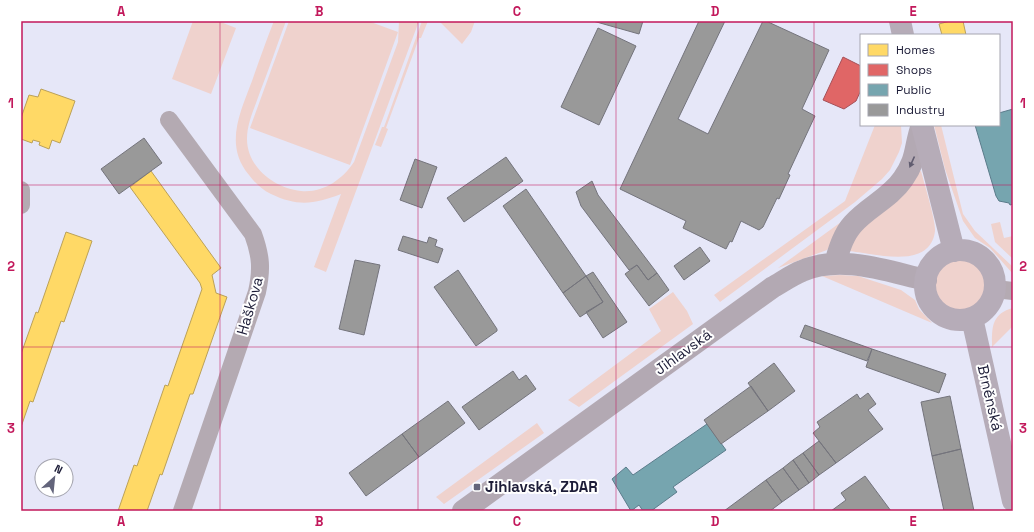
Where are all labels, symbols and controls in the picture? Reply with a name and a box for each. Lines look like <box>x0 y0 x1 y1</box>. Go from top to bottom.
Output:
text: A <box>117 3 126 20</box>
text: B <box>315 3 324 20</box>
text: C <box>513 3 521 20</box>
text: D <box>711 3 720 20</box>
text: E <box>909 3 917 20</box>
legend <box>860 34 1000 126</box>
text: Homes <box>896 42 935 58</box>
text: Shops <box>896 62 932 78</box>
text: Public <box>896 82 931 98</box>
text: 1 <box>8 95 14 112</box>
text: 1 <box>1020 95 1026 112</box>
text: Industry <box>896 102 945 118</box>
one-way arrow <box>909 157 915 168</box>
text: 2 <box>7 258 15 275</box>
text: 2 <box>1019 258 1027 275</box>
street label: Haškova <box>232 274 267 337</box>
street label: Jihlavská <box>650 324 715 379</box>
street label: Brněnská <box>974 363 1007 433</box>
text: 3 <box>7 420 15 437</box>
text: 3 <box>1019 420 1027 437</box>
north arrow <box>34 458 74 498</box>
text: N <box>52 461 65 477</box>
place label: Jihlavská, ZDAR <box>485 477 598 496</box>
marker: Jihlavská, ZDAR <box>472 482 482 492</box>
text: A <box>117 513 126 530</box>
text: B <box>315 513 324 530</box>
text: C <box>513 513 521 530</box>
text: D <box>711 513 720 530</box>
text: E <box>909 513 917 530</box>

